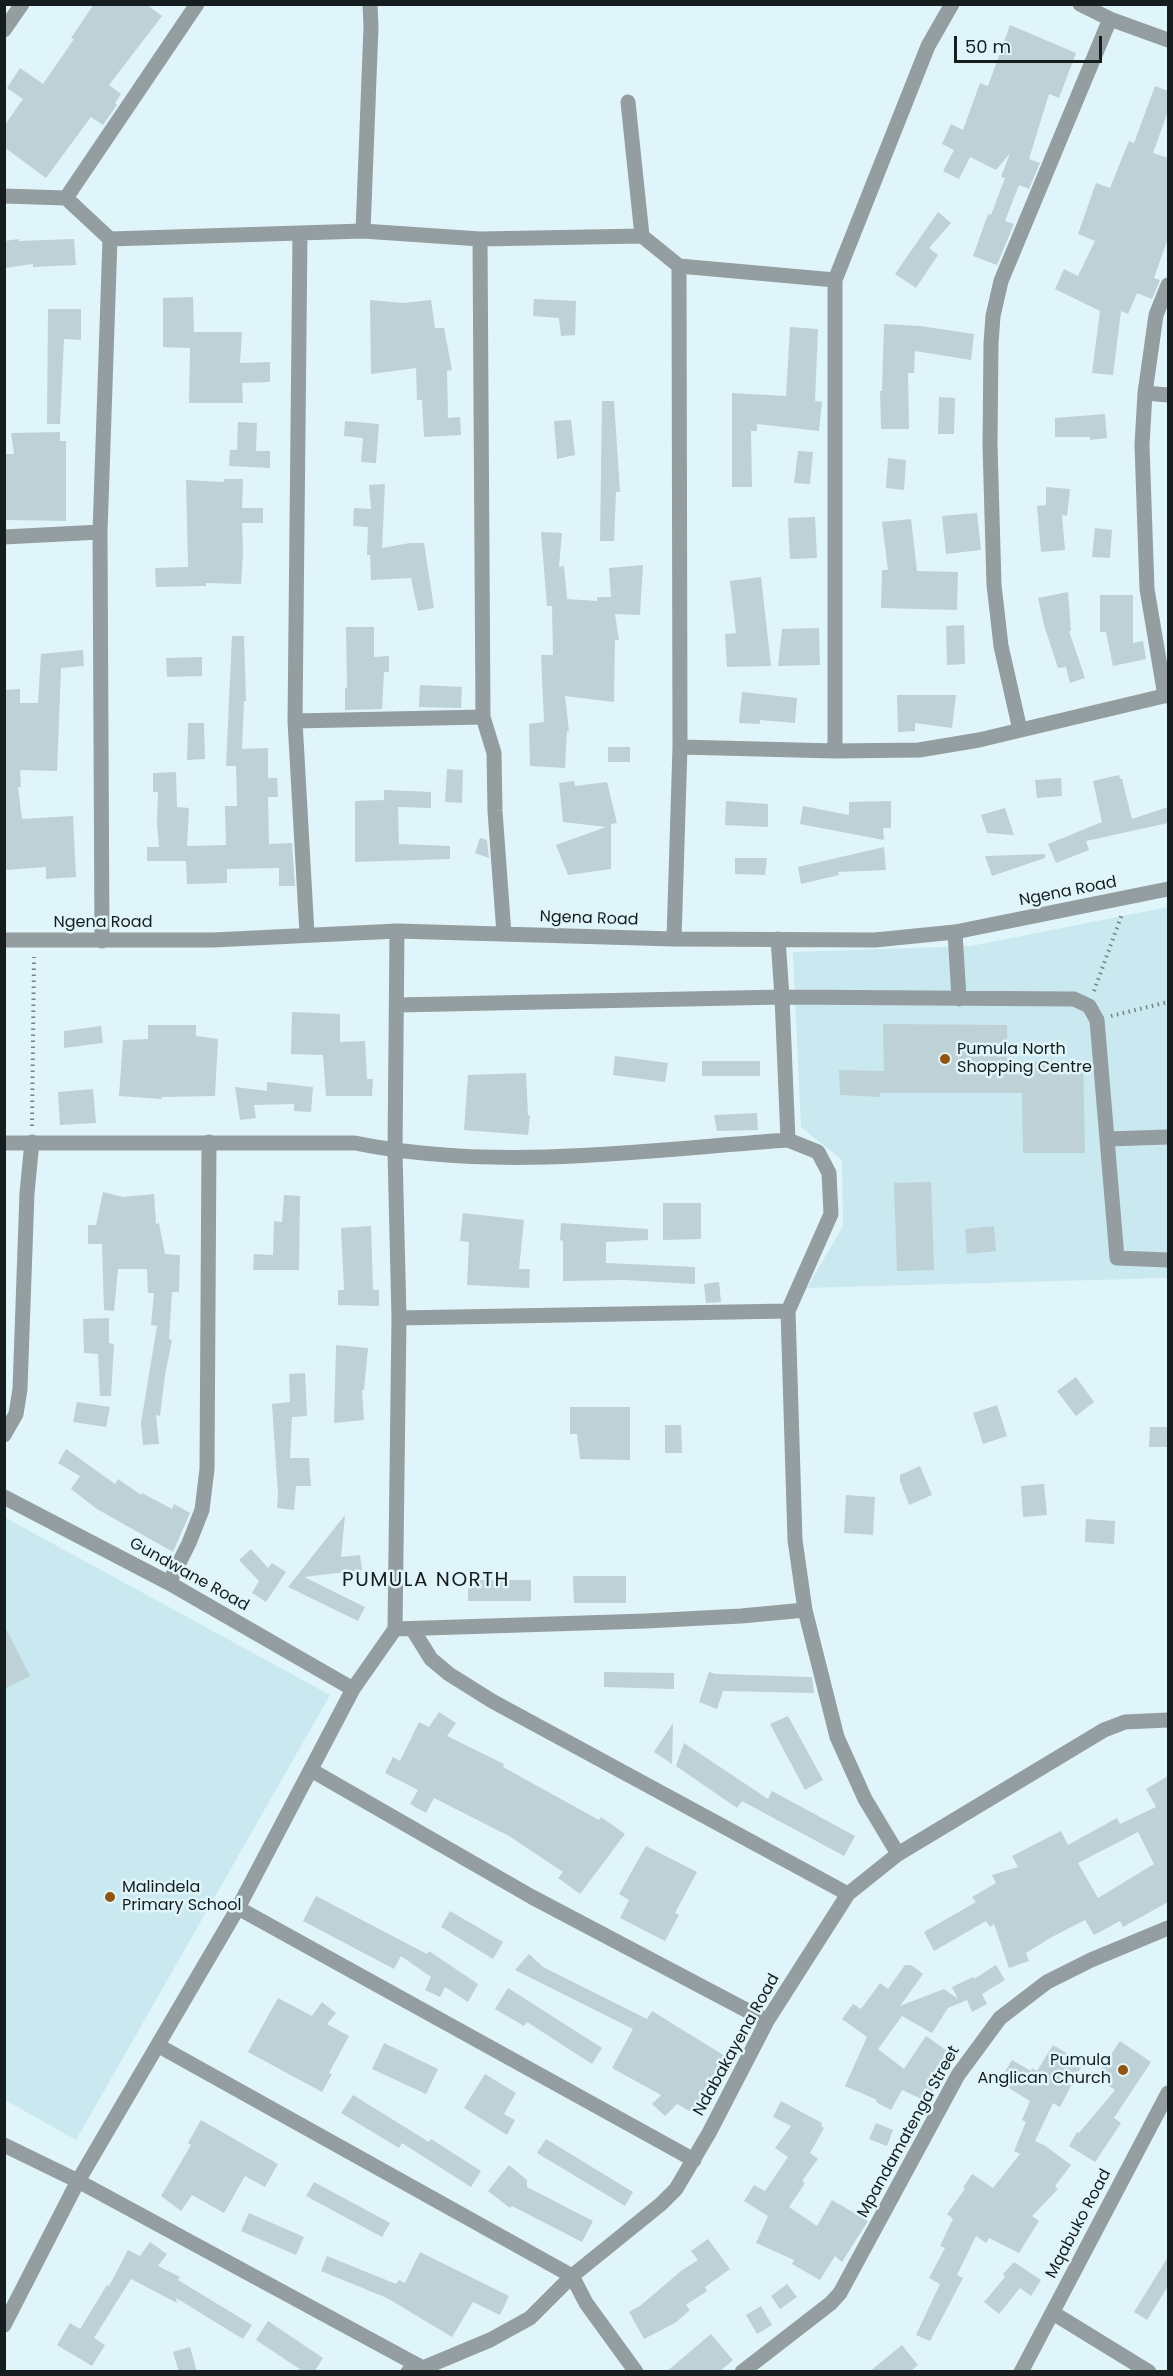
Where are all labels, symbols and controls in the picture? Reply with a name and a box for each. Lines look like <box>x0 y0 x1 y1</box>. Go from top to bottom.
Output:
scale bar <box>957 24 1106 62</box>
text: 50 m <box>965 34 1011 59</box>
street label: Ngena Road <box>1018 873 1118 911</box>
street label: Ngena Road <box>539 908 639 930</box>
street label: Ngena Road <box>54 913 152 933</box>
place label: Pumula North Shopping Centre <box>957 1040 1092 1078</box>
marker: Pumula North Shopping Centre <box>938 1052 952 1066</box>
street label: Gundwane Road <box>126 1534 252 1616</box>
district label: PUMULA NORTH <box>342 1569 510 1593</box>
place label: Malindela Primary School <box>122 1878 241 1916</box>
marker: Malindela Primary School <box>103 1890 117 1904</box>
street label: Ndabakayena Road <box>690 1971 784 2119</box>
street label: Mpandamatenga Street <box>854 2043 964 2221</box>
place label: Pumula Anglican Church <box>977 2051 1111 2089</box>
marker: Pumula Anglican Church <box>1116 2063 1130 2077</box>
street label: Mqabuko Road <box>1042 2166 1116 2282</box>

